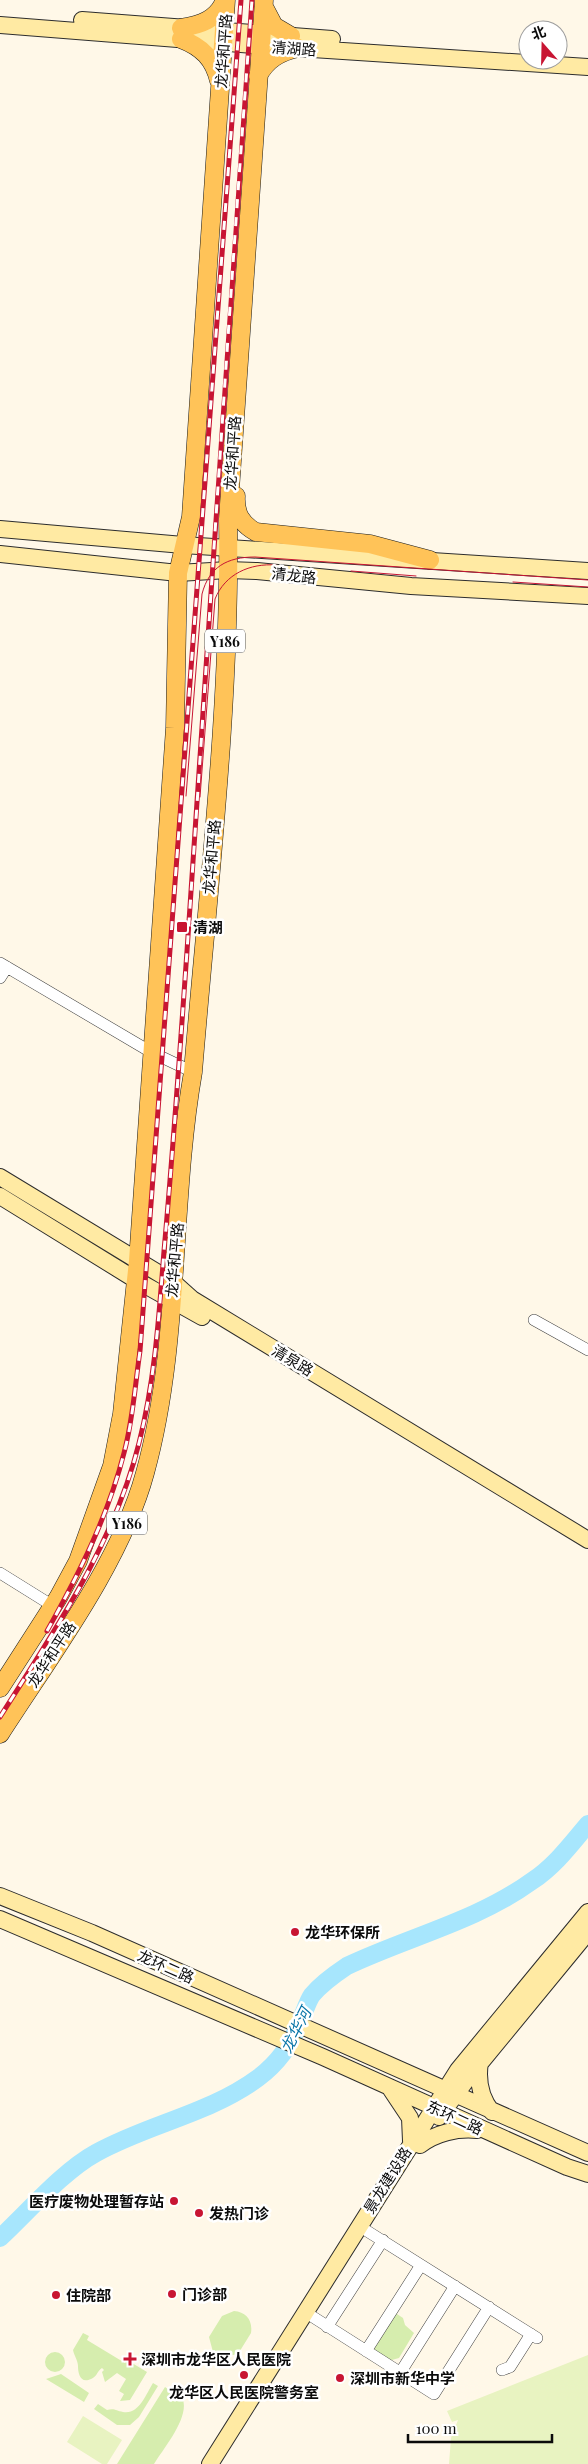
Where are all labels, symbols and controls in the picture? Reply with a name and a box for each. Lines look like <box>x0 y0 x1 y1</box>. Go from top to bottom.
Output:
street label: 龙华和平路 <box>210 13 236 89</box>
north arrow <box>518 20 568 70</box>
text: 北 <box>529 21 548 44</box>
street label: 清湖路 <box>271 36 317 60</box>
street label: 龙华和平路 <box>219 415 245 491</box>
street label: 清龙路 <box>271 563 317 587</box>
road number: Y186 <box>205 630 245 652</box>
street label: 龙华和平路 <box>198 819 224 895</box>
place label: 清湖 <box>193 917 223 937</box>
marker: 清湖 <box>175 920 189 934</box>
street label: 龙华和平路 <box>161 1222 187 1298</box>
street label: 清泉路 <box>269 1340 317 1380</box>
road number: Y186 <box>107 1512 147 1535</box>
street label: 龙华和平路 <box>22 1617 80 1691</box>
place label: 龙华环保所 <box>305 1922 380 1942</box>
marker: 龙华环保所 <box>289 1926 301 1938</box>
street label: 龙环二路 <box>135 1945 197 1987</box>
water label: 龙华河 <box>275 2001 317 2056</box>
street label: 东环二路 <box>424 2095 486 2139</box>
street label: 景龙建设路 <box>359 2143 415 2217</box>
place label: 医疗废物处理暂存站 <box>29 2191 164 2211</box>
marker: 医疗废物处理暂存站 <box>168 2195 180 2207</box>
place label: 发热门诊 <box>209 2203 270 2223</box>
marker: 发热门诊 <box>193 2207 205 2219</box>
place label: 门诊部 <box>182 2284 227 2304</box>
place label: 住院部 <box>66 2285 111 2305</box>
marker: 门诊部 <box>166 2288 178 2300</box>
marker: 住院部 <box>50 2289 62 2301</box>
place label: 深圳市龙华区人民医院 <box>141 2349 291 2369</box>
marker: 深圳市龙华区人民医院 <box>123 2352 137 2366</box>
place label: 深圳市新华中学 <box>350 2368 455 2388</box>
marker: 龙华区人民医院警务室 <box>238 2369 250 2381</box>
marker: 深圳市新华中学 <box>334 2372 346 2384</box>
place label: 龙华区人民医院警务室 <box>169 2382 319 2402</box>
scale bar <box>408 2412 552 2444</box>
text: 100 m <box>416 2418 457 2438</box>

